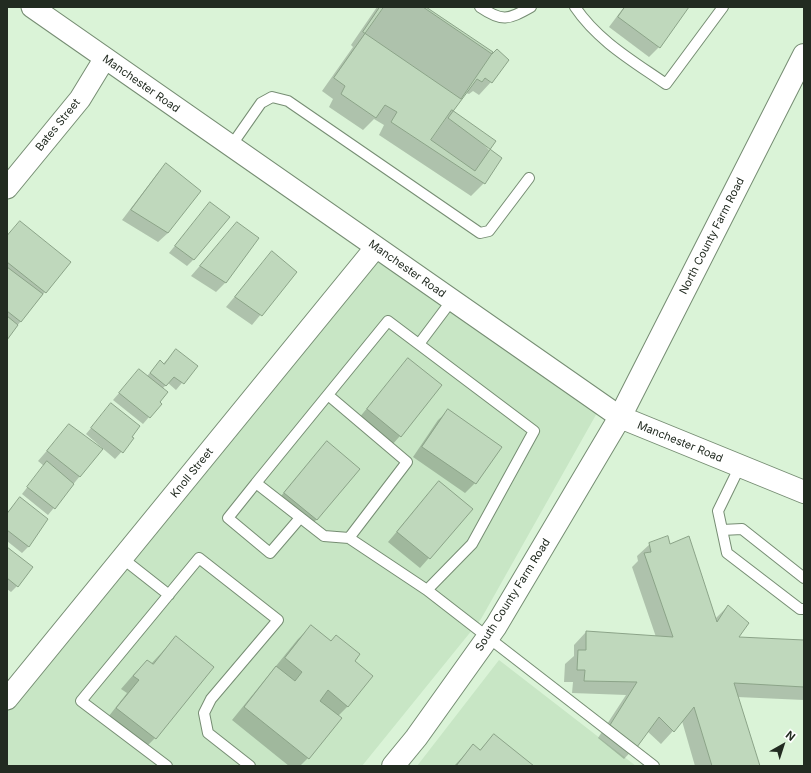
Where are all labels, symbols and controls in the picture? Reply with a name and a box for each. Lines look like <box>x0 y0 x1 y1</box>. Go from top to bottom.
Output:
street label: Manchester Road <box>100 52 182 116</box>
street label: Bates Street <box>33 96 83 154</box>
street label: North County Farm Road <box>677 175 747 297</box>
street label: Manchester Road <box>366 237 448 301</box>
street label: Manchester Road <box>635 419 725 465</box>
street label: Knoll Street <box>168 446 216 500</box>
street label: South County Farm Road <box>473 536 553 654</box>
north arrow <box>763 725 803 765</box>
text: N <box>783 728 798 744</box>

